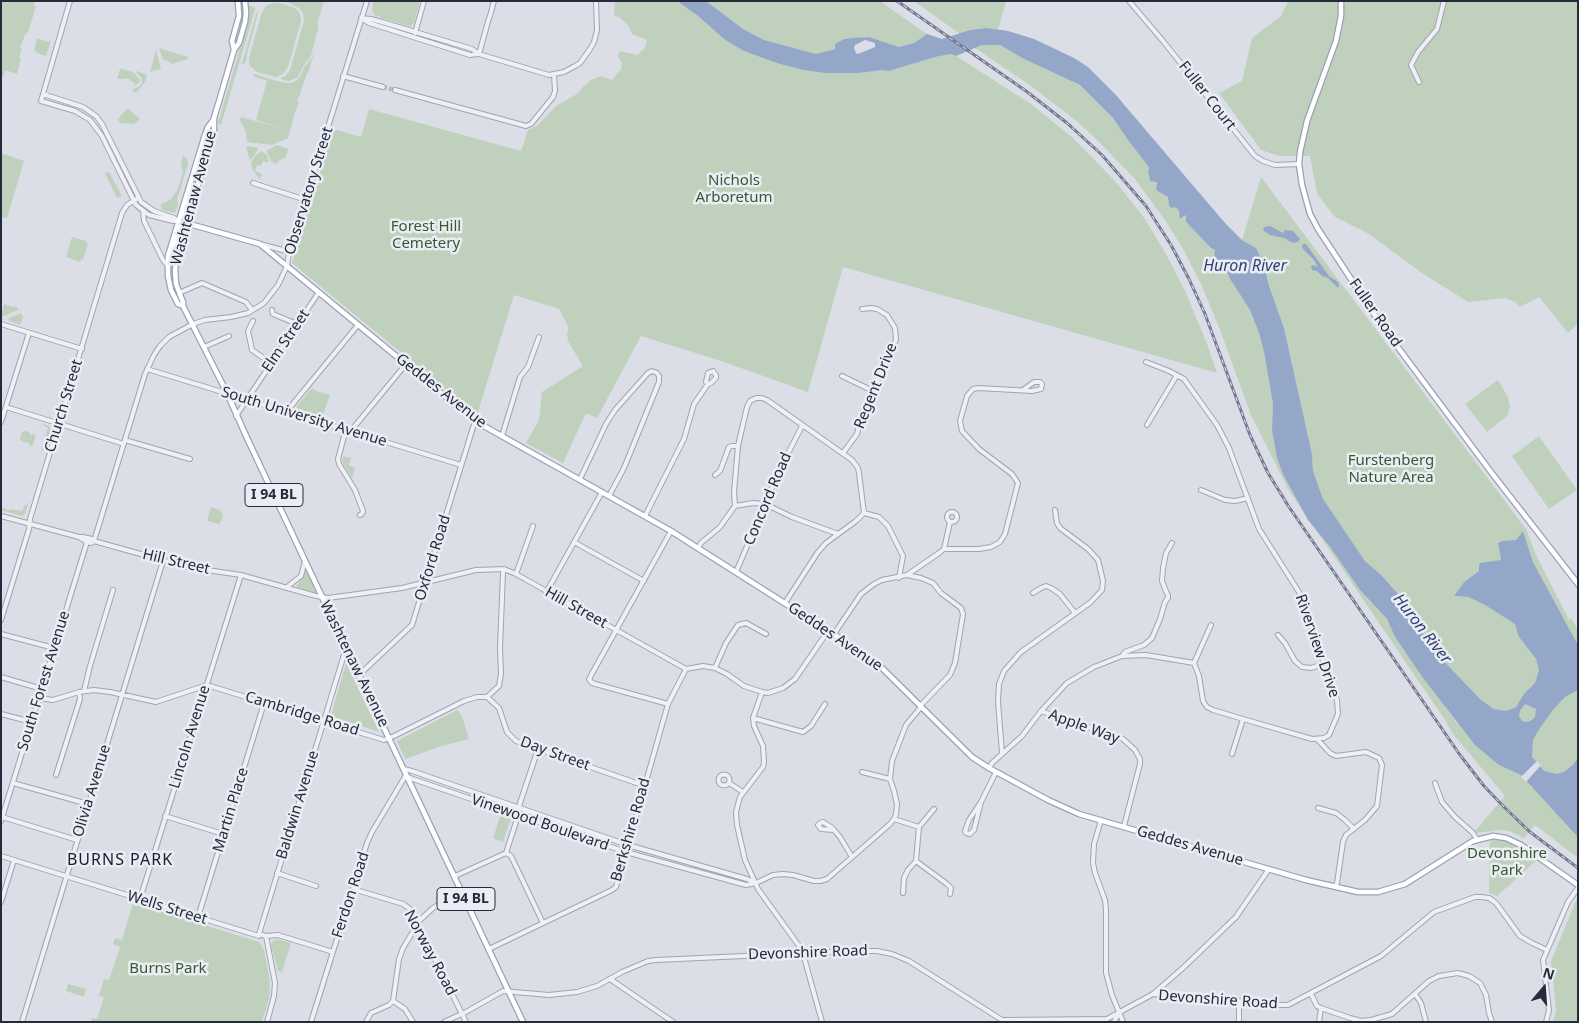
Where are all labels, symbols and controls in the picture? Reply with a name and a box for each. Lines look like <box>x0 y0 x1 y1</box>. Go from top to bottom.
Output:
street label: Fuller Court <box>1174 58 1240 134</box>
street label: Observatory Street <box>281 125 337 257</box>
street label: Washtenaw Avenue <box>167 129 221 267</box>
park label: Nichols Arboretum <box>695 172 773 207</box>
park label: Forest Hill Cemetery <box>391 218 461 253</box>
water label: Huron River <box>1203 256 1287 276</box>
street label: Fuller Road <box>1345 275 1405 351</box>
street label: Elm Street <box>258 306 314 376</box>
street label: Regent Drive <box>851 340 901 432</box>
street label: Geddes Avenue <box>392 350 490 432</box>
street label: Church Street <box>41 357 87 455</box>
street label: South University Avenue <box>219 383 389 451</box>
street label: Concord Road <box>740 450 796 548</box>
park label: Furstenberg Nature Area <box>1348 452 1434 487</box>
road number: I 94 BL <box>245 484 303 506</box>
street label: Oxford Road <box>411 513 455 603</box>
street label: Hill Street <box>141 546 211 578</box>
street label: Hill Street <box>542 584 610 632</box>
water label: Huron River <box>1389 590 1455 668</box>
street label: Riverview Drive <box>1291 592 1343 700</box>
street label: Washtenaw Avenue <box>316 598 392 730</box>
street label: Geddes Avenue <box>784 599 886 675</box>
street label: South Forest Avenue <box>14 609 74 753</box>
street label: Lincoln Avenue <box>166 683 214 791</box>
street label: Cambridge Road <box>243 688 361 740</box>
street label: Apple Way <box>1046 706 1122 748</box>
street label: Day Street <box>518 733 592 775</box>
street label: Olivia Avenue <box>69 743 115 839</box>
street label: Baldwin Avenue <box>273 748 323 862</box>
street label: Martin Place <box>210 765 252 855</box>
street label: Berkshire Road <box>608 776 654 884</box>
street label: Vinewood Boulevard <box>469 791 611 855</box>
street label: Geddes Avenue <box>1135 822 1245 870</box>
park label: Devonshire Park <box>1467 845 1547 880</box>
district label: BURNS PARK <box>66 850 174 870</box>
street label: Ferdon Road <box>329 850 373 940</box>
street label: Wells Street <box>125 887 209 929</box>
road number: I 94 BL <box>437 888 495 911</box>
street label: Norway Road <box>400 907 460 999</box>
street label: Devonshire Road <box>748 942 868 964</box>
park label: Burns Park <box>129 960 207 978</box>
text: N <box>1540 962 1557 984</box>
north arrow <box>1519 963 1569 1013</box>
street label: Devonshire Road <box>1158 987 1278 1013</box>

